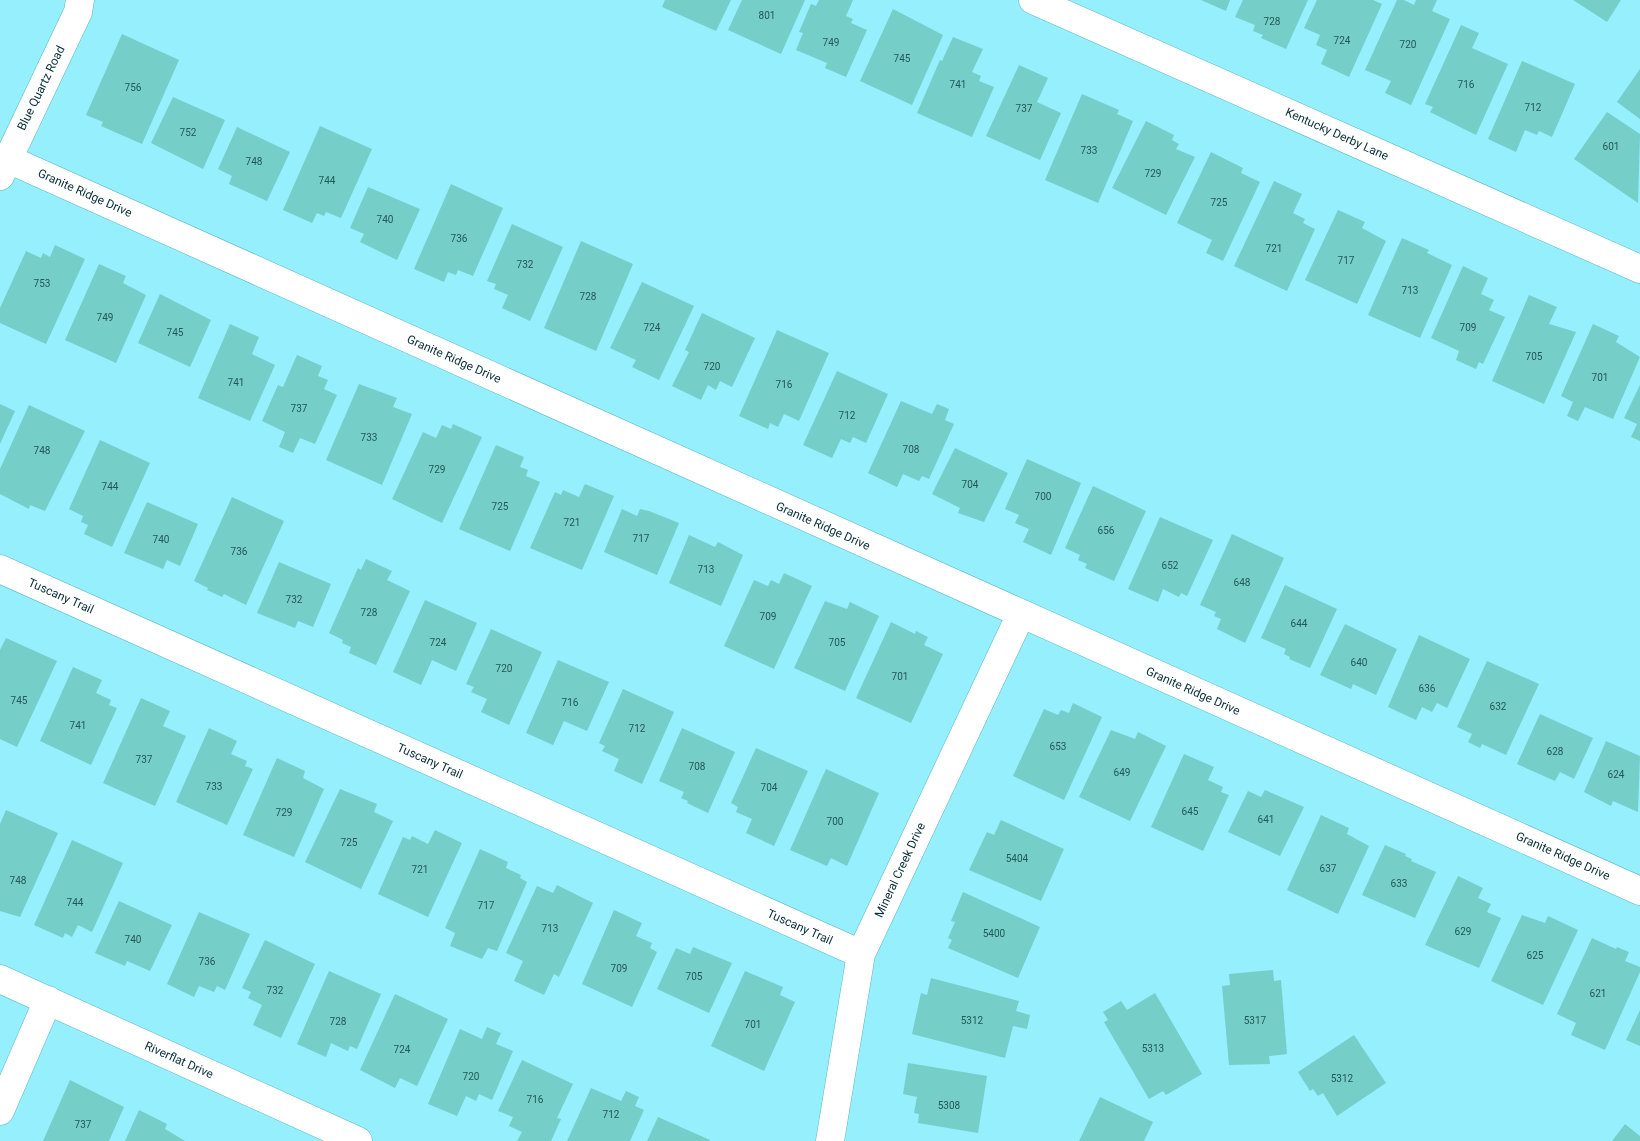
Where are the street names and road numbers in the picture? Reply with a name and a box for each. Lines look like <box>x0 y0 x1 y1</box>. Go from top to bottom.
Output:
street label: Blue Quartz Road <box>14 43 68 133</box>
street label: Kentucky Derby Lane <box>1283 105 1391 163</box>
street label: Granite Ridge Drive <box>36 166 134 220</box>
street label: Granite Ridge Drive <box>405 332 503 386</box>
street label: Granite Ridge Drive <box>774 499 872 553</box>
street label: Tuscany Trail <box>26 575 96 617</box>
street label: Granite Ridge Drive <box>1144 664 1242 718</box>
street label: Tuscany Trail <box>395 740 465 782</box>
street label: Mineral Creek Drive <box>872 820 928 920</box>
street label: Granite Ridge Drive <box>1514 829 1612 883</box>
street label: Tuscany Trail <box>765 906 835 948</box>
street label: Riverflat Drive <box>142 1039 216 1081</box>

